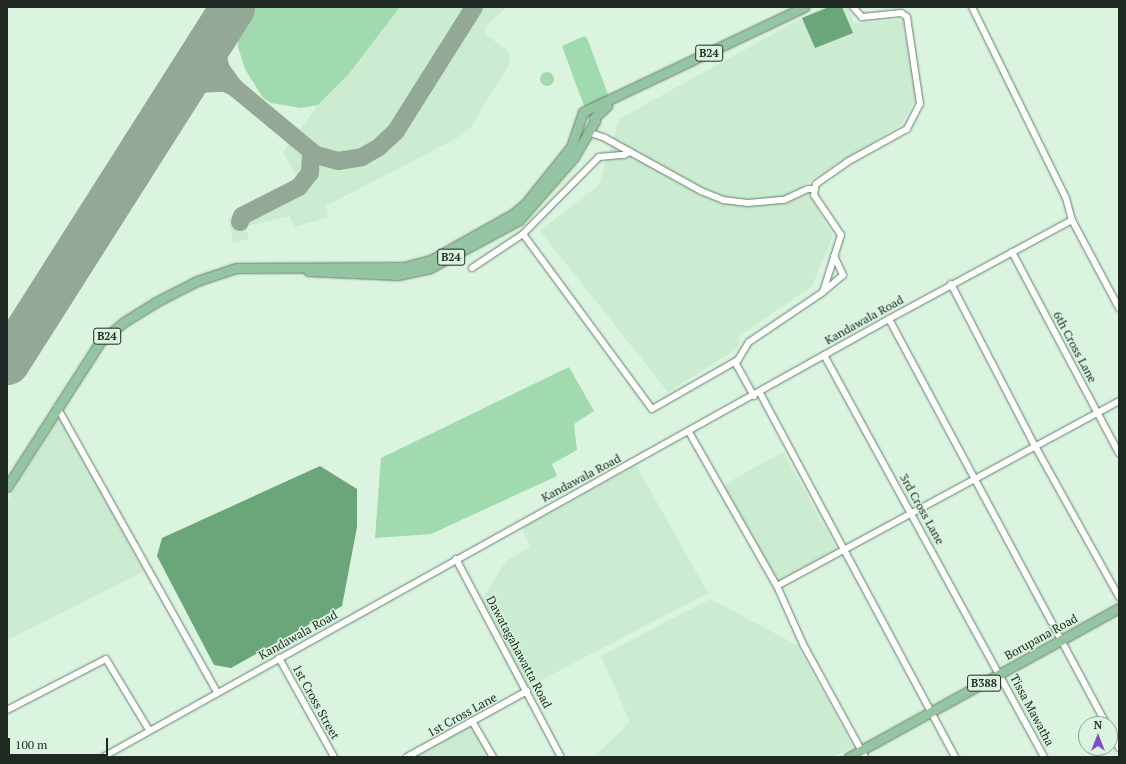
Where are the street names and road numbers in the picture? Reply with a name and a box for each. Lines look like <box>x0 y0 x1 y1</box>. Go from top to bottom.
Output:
road number: B24 <box>695 44 723 62</box>
road number: B24 <box>437 248 465 266</box>
street label: Kandawala Road <box>822 292 906 348</box>
street label: 6th Cross Lane <box>1050 309 1100 385</box>
road number: B24 <box>93 327 121 345</box>
street label: Kandawala Road <box>539 451 623 505</box>
street label: 3rd Cross Lane <box>897 471 947 547</box>
street label: Dawatagahawatta Road <box>483 594 555 710</box>
street label: Kandawala Road <box>256 607 340 663</box>
street label: Borupana Road <box>1002 611 1080 663</box>
street label: 1st Cross Street <box>290 662 342 742</box>
street label: Tissa Mawatha <box>1007 672 1057 748</box>
road number: B388 <box>967 674 1001 692</box>
street label: 1st Cross Lane <box>425 690 499 740</box>

